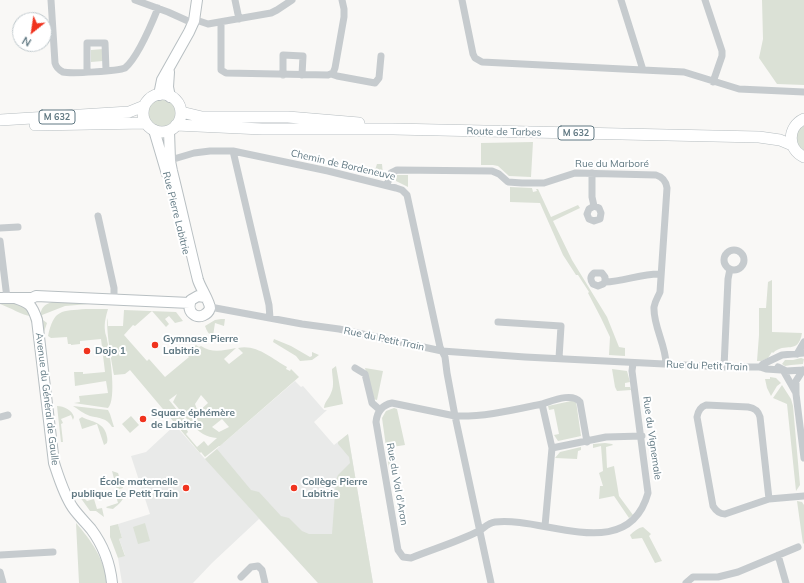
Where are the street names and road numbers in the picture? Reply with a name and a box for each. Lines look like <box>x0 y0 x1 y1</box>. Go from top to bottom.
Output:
road number: M 632 <box>39 110 75 124</box>
street label: Route de Tarbes <box>466 125 542 139</box>
road number: M 632 <box>558 126 594 140</box>
street label: Chemin de Bordeneuve <box>289 147 397 183</box>
street label: Rue du Marboré <box>575 158 649 170</box>
street label: Rue Pierre Labitrie <box>160 170 192 256</box>
street label: Rue du Petit Train <box>343 325 425 353</box>
street label: Avenue du Général de Gaulle <box>33 332 61 466</box>
street label: Rue du Petit Train <box>666 359 748 373</box>
street label: Rue du Vignemale <box>640 395 664 481</box>
street label: Rue du Val d'Aran <box>384 442 410 526</box>

